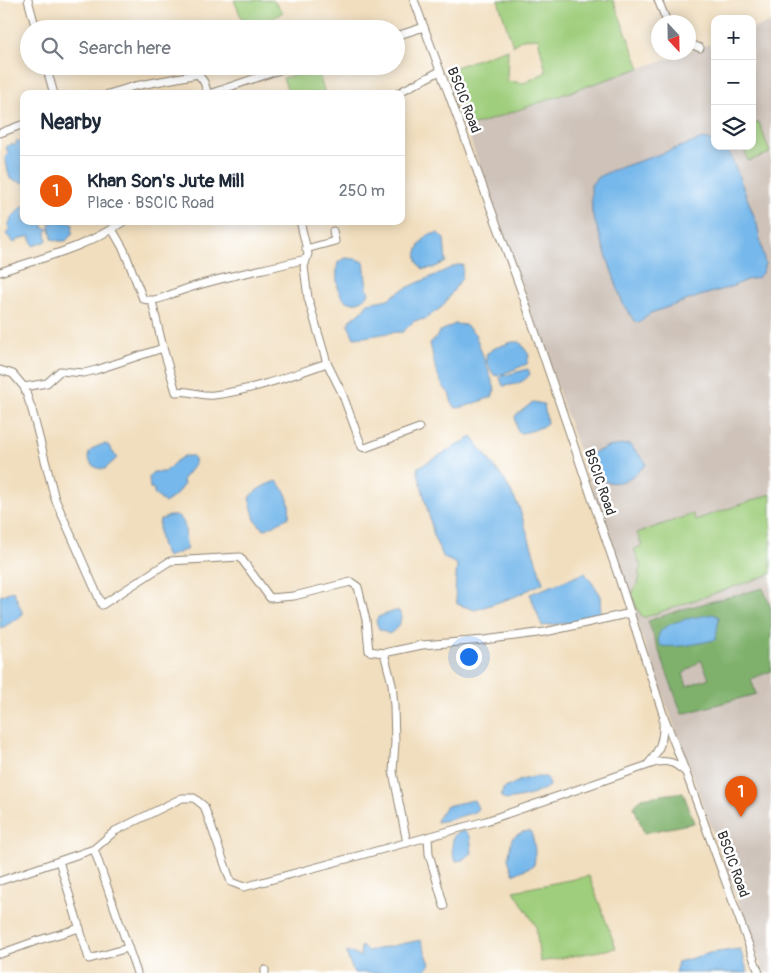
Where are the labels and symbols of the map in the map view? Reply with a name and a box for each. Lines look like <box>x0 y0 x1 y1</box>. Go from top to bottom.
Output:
north arrow <box>651 15 696 60</box>
street label: BSCIC Road <box>444 65 484 136</box>
street label: BSCIC Road <box>581 446 619 518</box>
your location <box>456 644 482 670</box>
pin: 1 <box>725 776 757 817</box>
street label: BSCIC Road <box>713 829 753 900</box>

